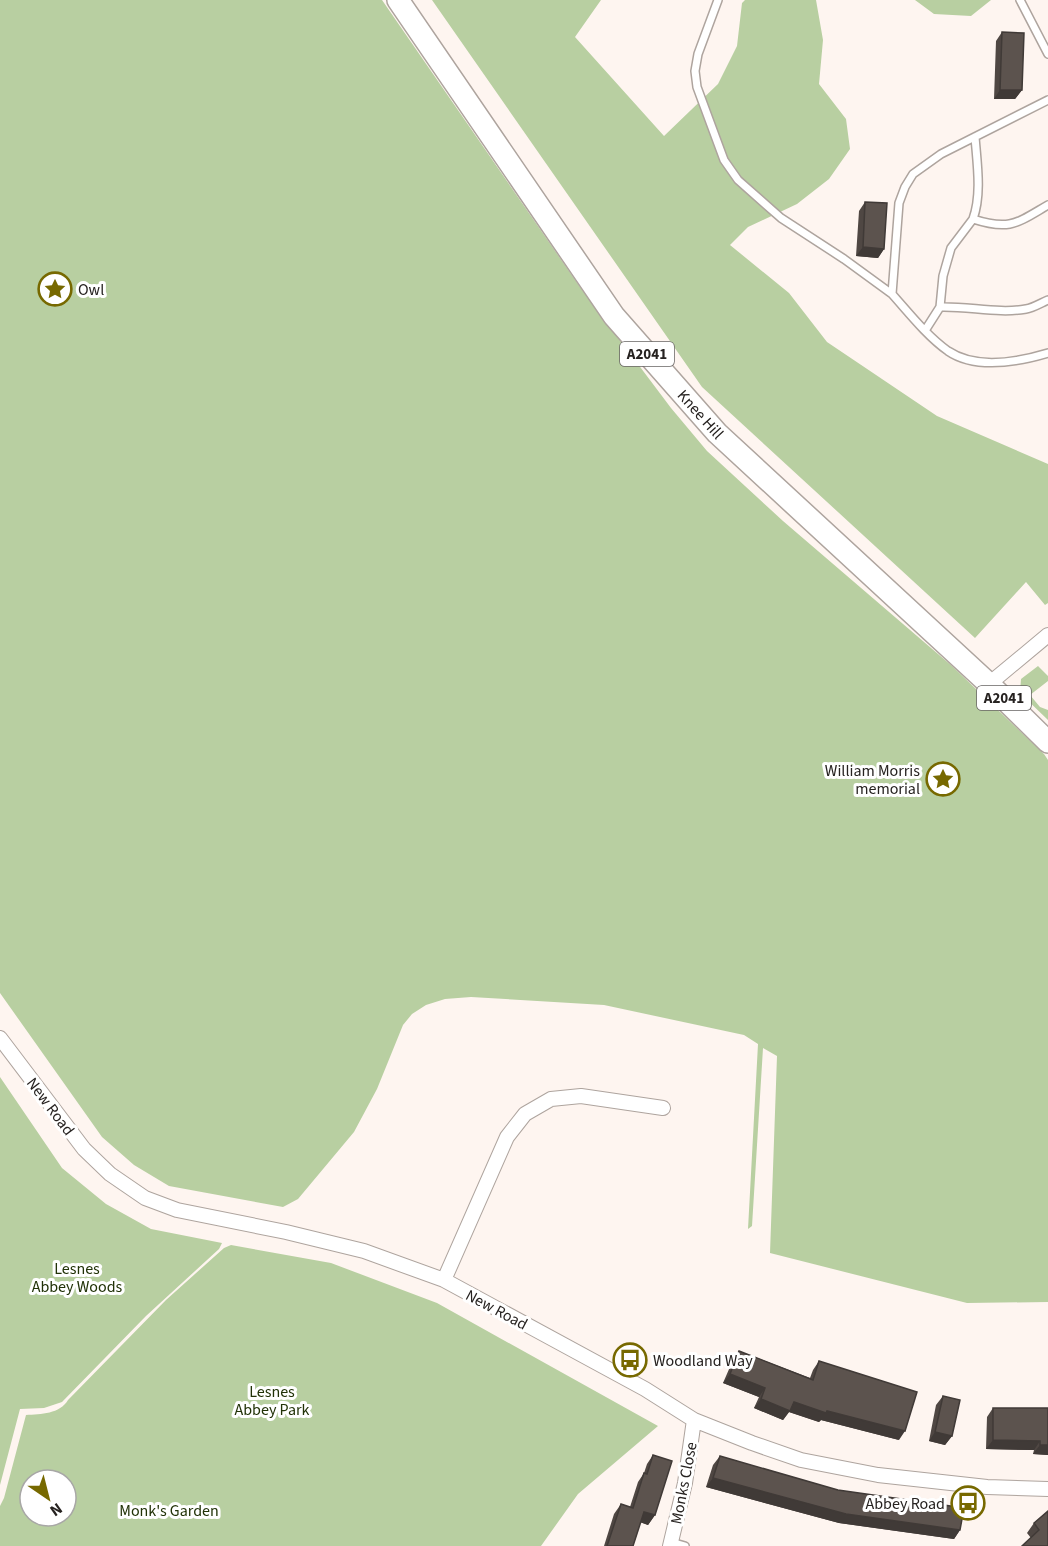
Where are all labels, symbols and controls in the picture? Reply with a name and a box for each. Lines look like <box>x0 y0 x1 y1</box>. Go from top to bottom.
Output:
place icon: Owl <box>37 271 73 307</box>
place label: Owl <box>78 279 104 301</box>
road number: A2041 <box>620 342 674 366</box>
street label: Knee Hill <box>672 385 728 444</box>
road number: A2041 <box>977 686 1031 710</box>
place label: William Morris memorial <box>825 760 920 800</box>
place icon: William Morris memorial <box>925 761 961 797</box>
street label: New Road <box>21 1073 79 1140</box>
park label: Lesnes Abbey Woods <box>32 1258 123 1298</box>
street label: New Road <box>462 1284 531 1335</box>
bus stop icon: Woodland Way <box>612 1342 648 1378</box>
place label: Woodland Way <box>653 1350 753 1372</box>
park label: Lesnes Abbey Park <box>235 1381 310 1421</box>
street label: Monks Close <box>665 1440 703 1526</box>
north arrow <box>18 1468 78 1528</box>
bus stop icon: Abbey Road <box>950 1485 986 1521</box>
place label: Abbey Road <box>866 1493 945 1515</box>
text: N <box>45 1497 67 1522</box>
park label: Monk's Garden <box>119 1500 219 1522</box>

